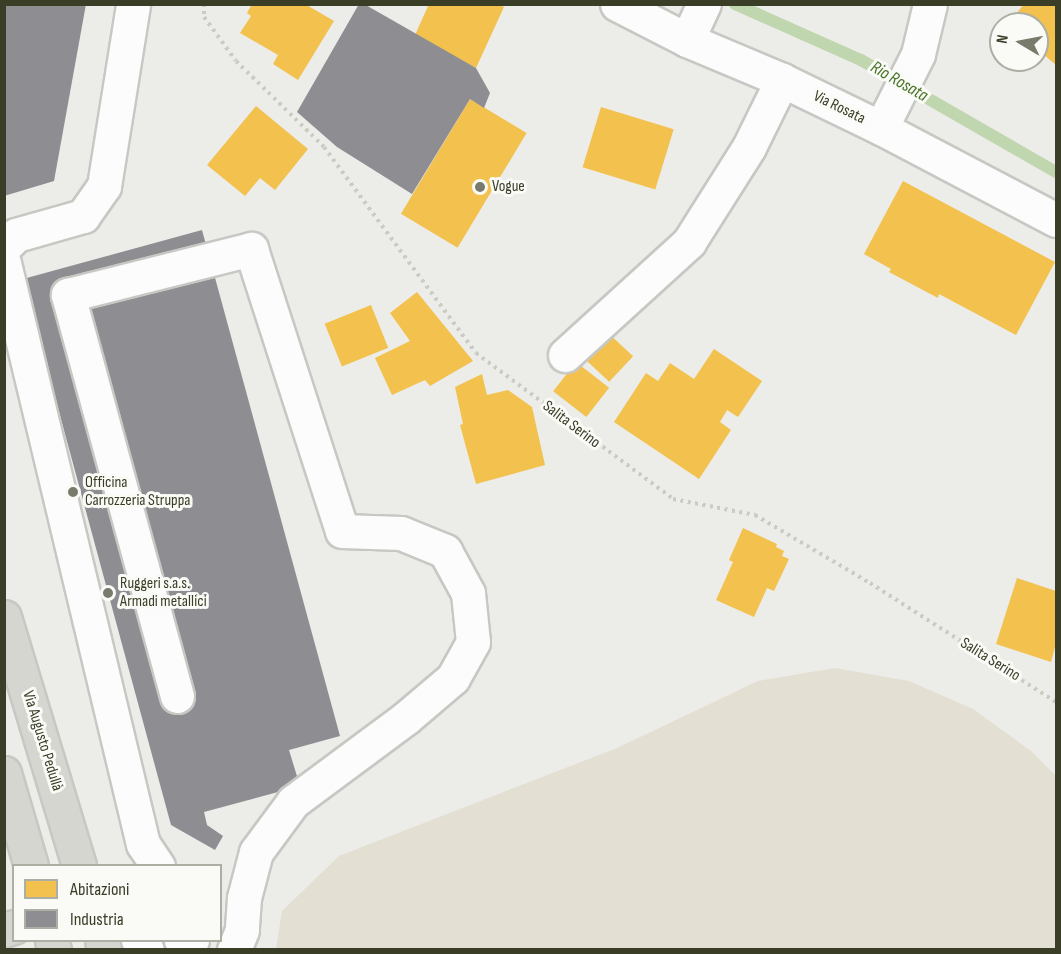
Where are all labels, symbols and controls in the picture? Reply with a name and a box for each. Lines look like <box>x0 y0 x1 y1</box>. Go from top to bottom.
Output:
north arrow <box>989 12 1049 72</box>
text: N <box>993 33 1013 45</box>
water label: Rio Rosata <box>866 57 932 107</box>
street label: Via Rosata <box>810 87 868 129</box>
place label: Vogue <box>492 177 525 197</box>
marker: Vogue <box>473 180 487 194</box>
street label: Salita Serino <box>538 397 604 453</box>
place label: Officina Carrozzeria Struppa <box>85 473 190 511</box>
marker: Officina Carrozzeria Struppa <box>66 485 80 499</box>
place label: Ruggeri s.a.s. Armadi metallici <box>120 574 207 612</box>
marker: Ruggeri s.a.s. Armadi metallici <box>101 586 115 600</box>
street label: Salita Serino <box>956 634 1024 686</box>
street label: Via Augusto Pedullà <box>18 689 66 793</box>
legend <box>12 864 222 942</box>
text: Abitazioni <box>70 879 129 900</box>
text: Industria <box>70 909 124 930</box>

